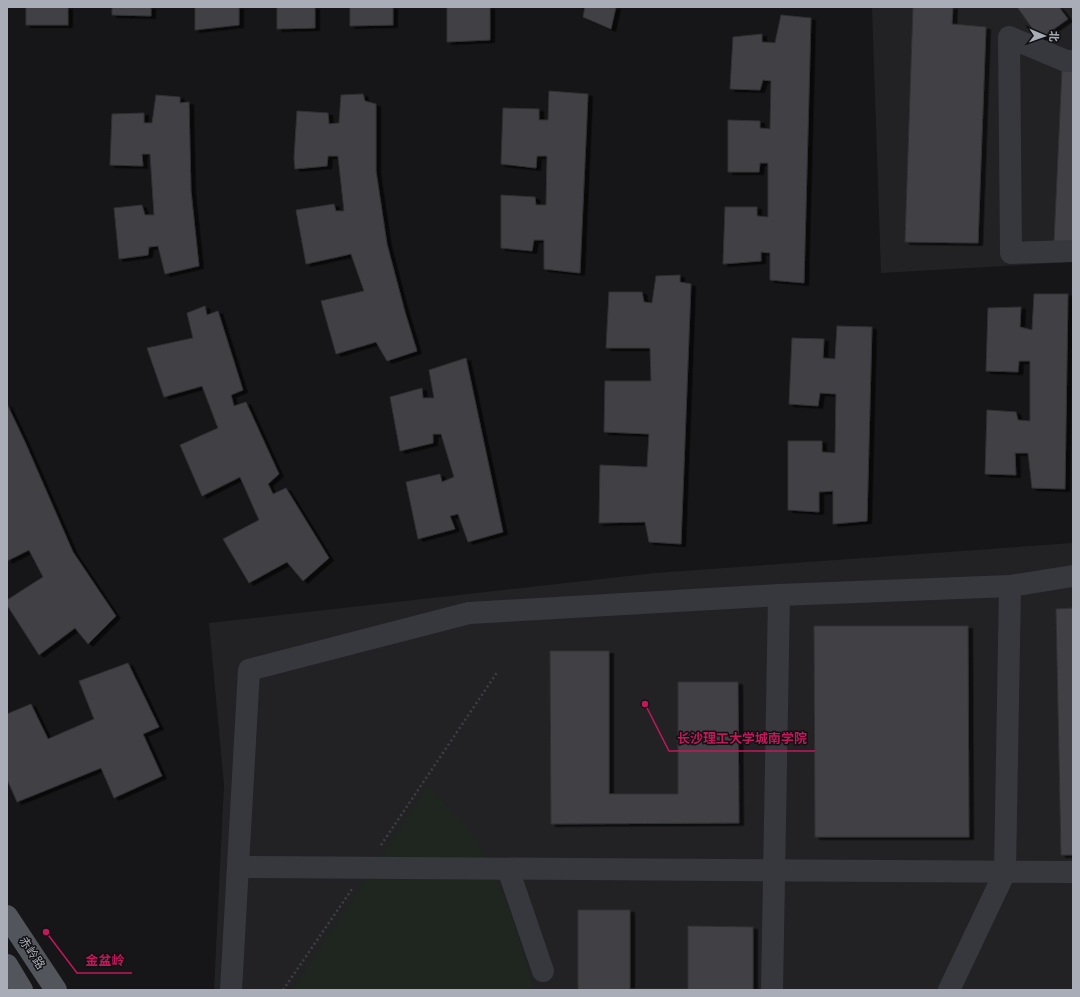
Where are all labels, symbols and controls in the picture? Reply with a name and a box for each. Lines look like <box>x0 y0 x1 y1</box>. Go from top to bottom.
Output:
north arrow <box>1024 16 1064 56</box>
text: 北 <box>1047 31 1060 42</box>
callout: 长沙理工大学城南学院 <box>669 726 815 751</box>
text: 长沙理工大学城南学院 <box>677 731 807 746</box>
street label: 赤岭路 <box>16 934 48 972</box>
callout: 金盆岭 <box>77 948 132 973</box>
text: 金盆岭 <box>85 953 125 968</box>

